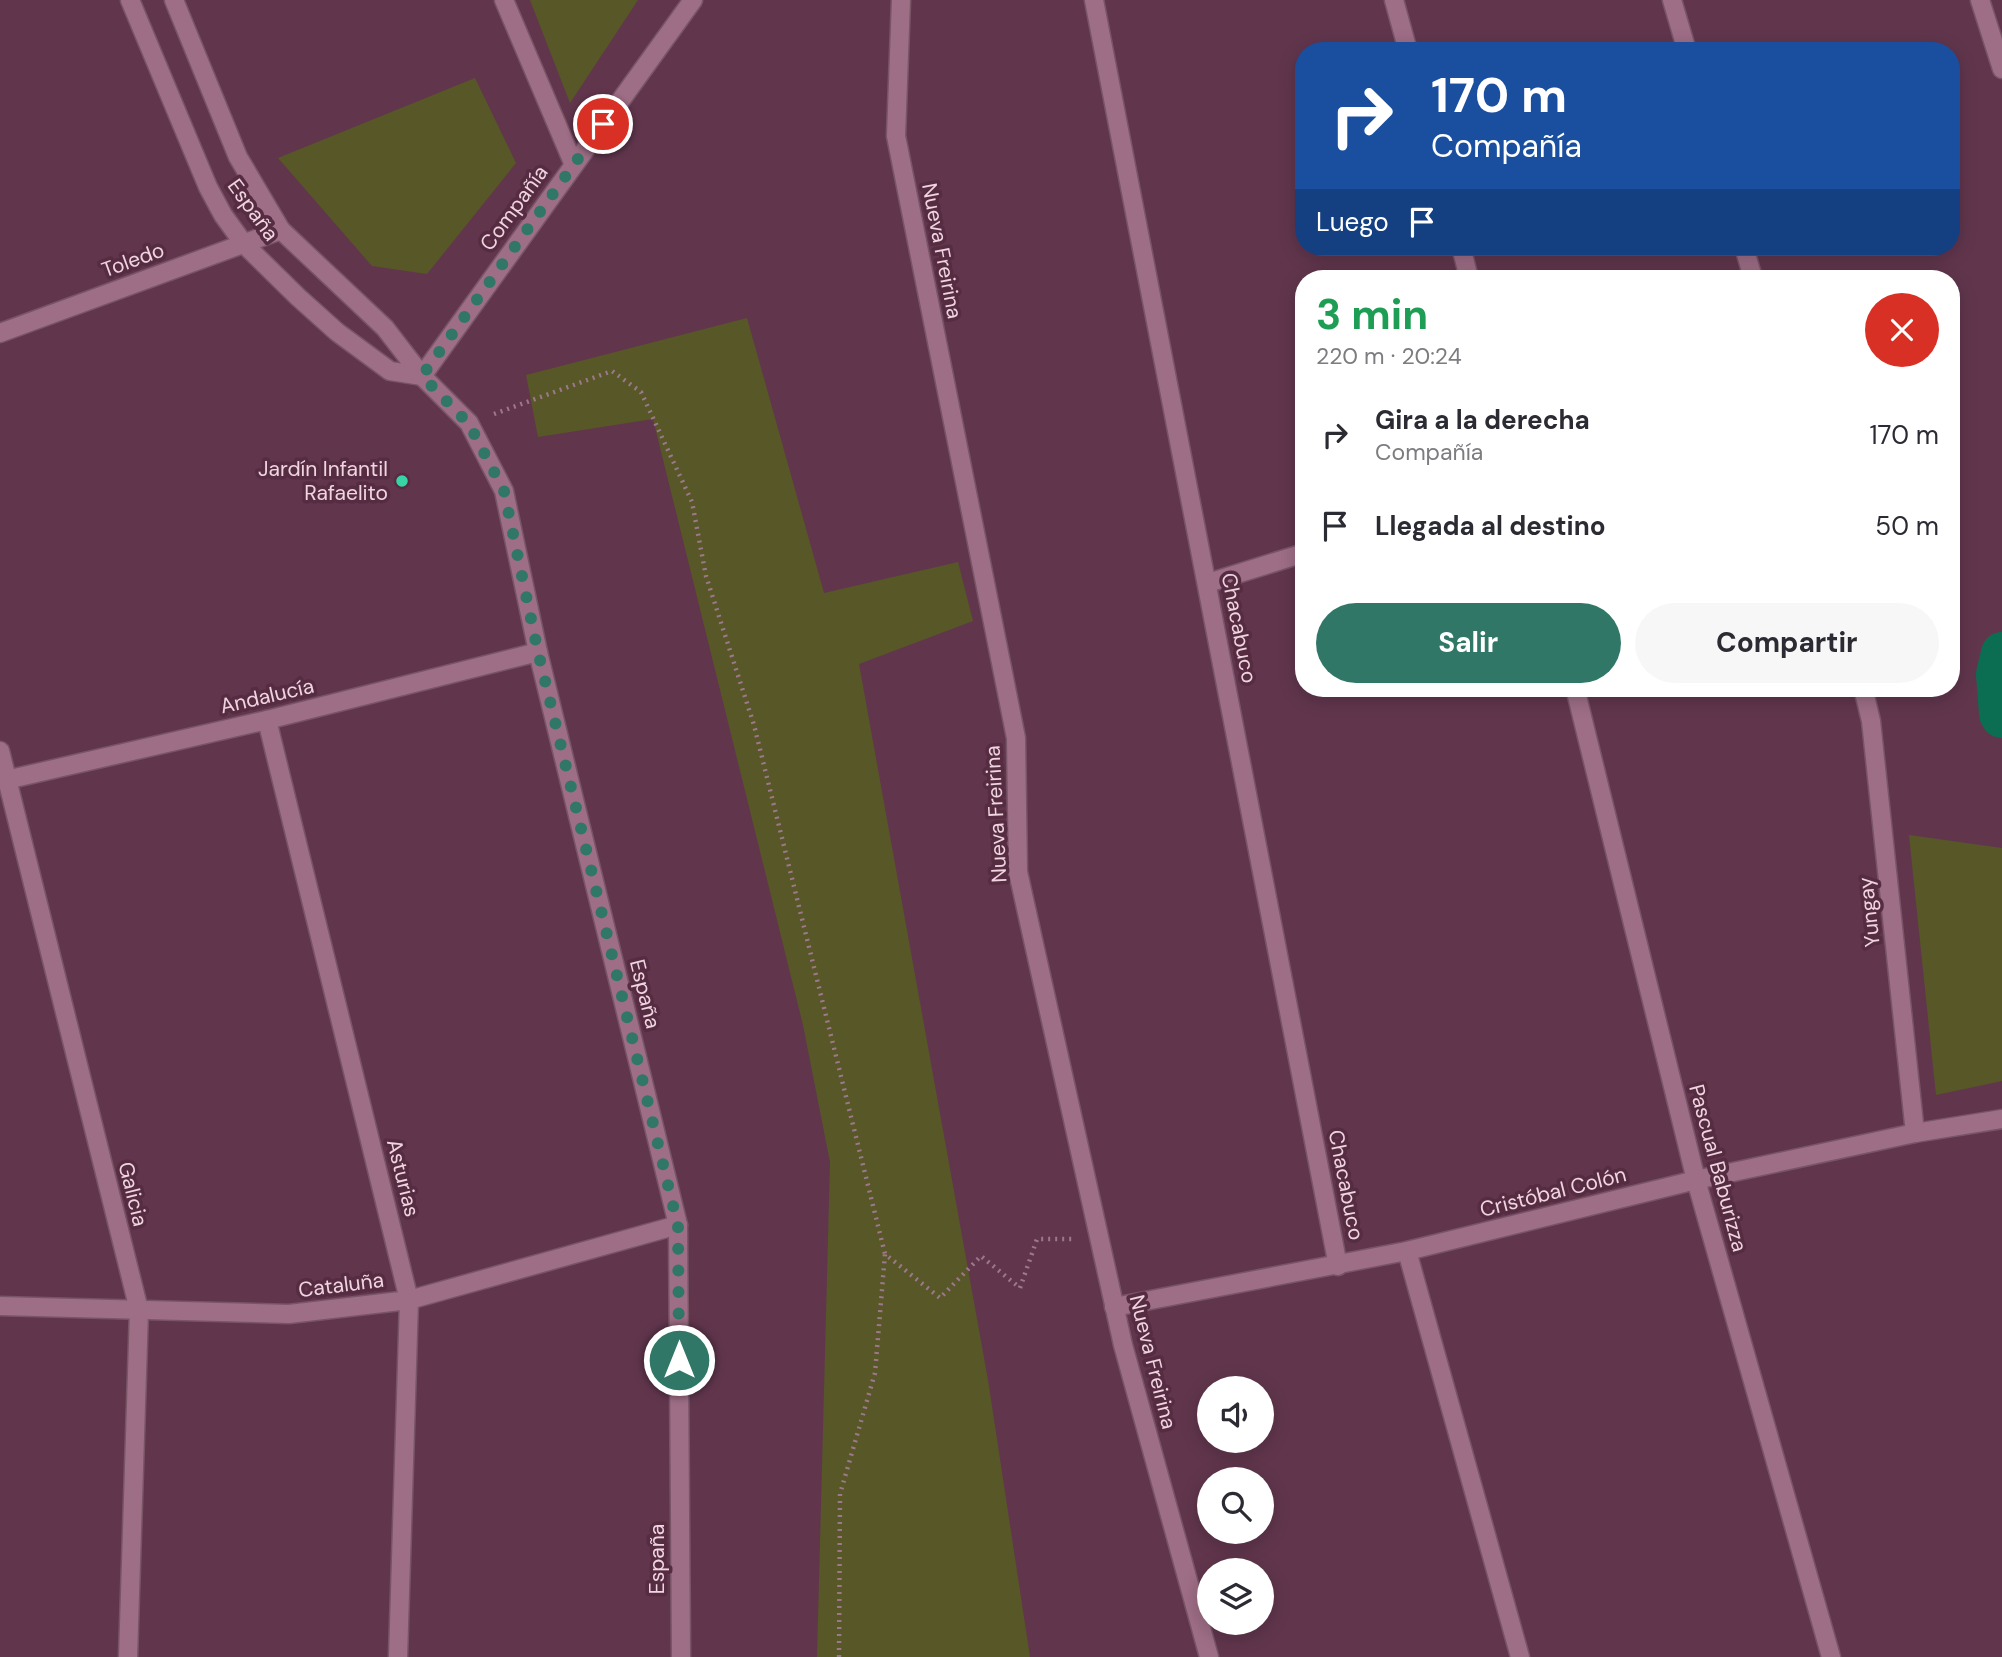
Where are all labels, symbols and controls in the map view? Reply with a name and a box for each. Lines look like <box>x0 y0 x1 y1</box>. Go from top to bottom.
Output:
text: 170 m <box>1431 63 1567 127</box>
icon: right <box>1316 70 1407 161</box>
pin <box>573 94 633 154</box>
icon: arrive <box>584 105 622 143</box>
text: Compañía <box>1431 125 1582 167</box>
street label: Compañía <box>474 160 554 256</box>
street label: España <box>221 173 285 247</box>
street label: Nueva Freirina <box>915 181 969 321</box>
icon: arrive <box>1403 203 1441 241</box>
text: Luego <box>1316 205 1389 239</box>
street label: Toledo <box>98 236 168 284</box>
text: 3 min <box>1316 287 1428 342</box>
button: close <box>1865 293 1939 367</box>
text: 220 m · 20:24 <box>1316 341 1462 371</box>
text: Gira a la derecha <box>1375 403 1590 437</box>
icon: right <box>1316 416 1354 454</box>
text: 170 m <box>1870 418 1939 452</box>
text: Compañía <box>1375 437 1483 467</box>
place label: Jardín Infantil Rafaelito <box>258 455 388 507</box>
marker: Jardín Infantil Rafaelito <box>394 473 410 489</box>
icon: arrive <box>1316 507 1354 545</box>
text: Llegada al destino <box>1375 509 1606 543</box>
text: 50 m <box>1875 509 1939 543</box>
street label: Chacabuco <box>1215 571 1263 685</box>
button: Salir <box>1316 603 1621 683</box>
button: Compartir <box>1635 603 1939 683</box>
street label: Andalucía <box>217 672 317 720</box>
street label: Nueva Freirina <box>978 745 1014 883</box>
street label: Yungay <box>1851 875 1887 948</box>
street label: España <box>623 956 667 1032</box>
street label: Pascual Baburizza <box>1682 1081 1754 1255</box>
street label: Chacabuco <box>1322 1128 1370 1242</box>
street label: Asturias <box>380 1136 426 1220</box>
street label: Galicia <box>111 1159 155 1229</box>
street label: Cristóbal Colón <box>1477 1160 1629 1224</box>
street label: Cataluña <box>297 1266 385 1304</box>
street label: Nueva Freirina <box>1123 1292 1183 1432</box>
position arrow <box>642 1323 716 1397</box>
map controls <box>1197 1376 1274 1635</box>
button: sound <box>1197 1376 1274 1453</box>
button: search <box>1197 1467 1274 1544</box>
street label: España <box>643 1524 671 1594</box>
button: layers <box>1197 1558 1274 1635</box>

